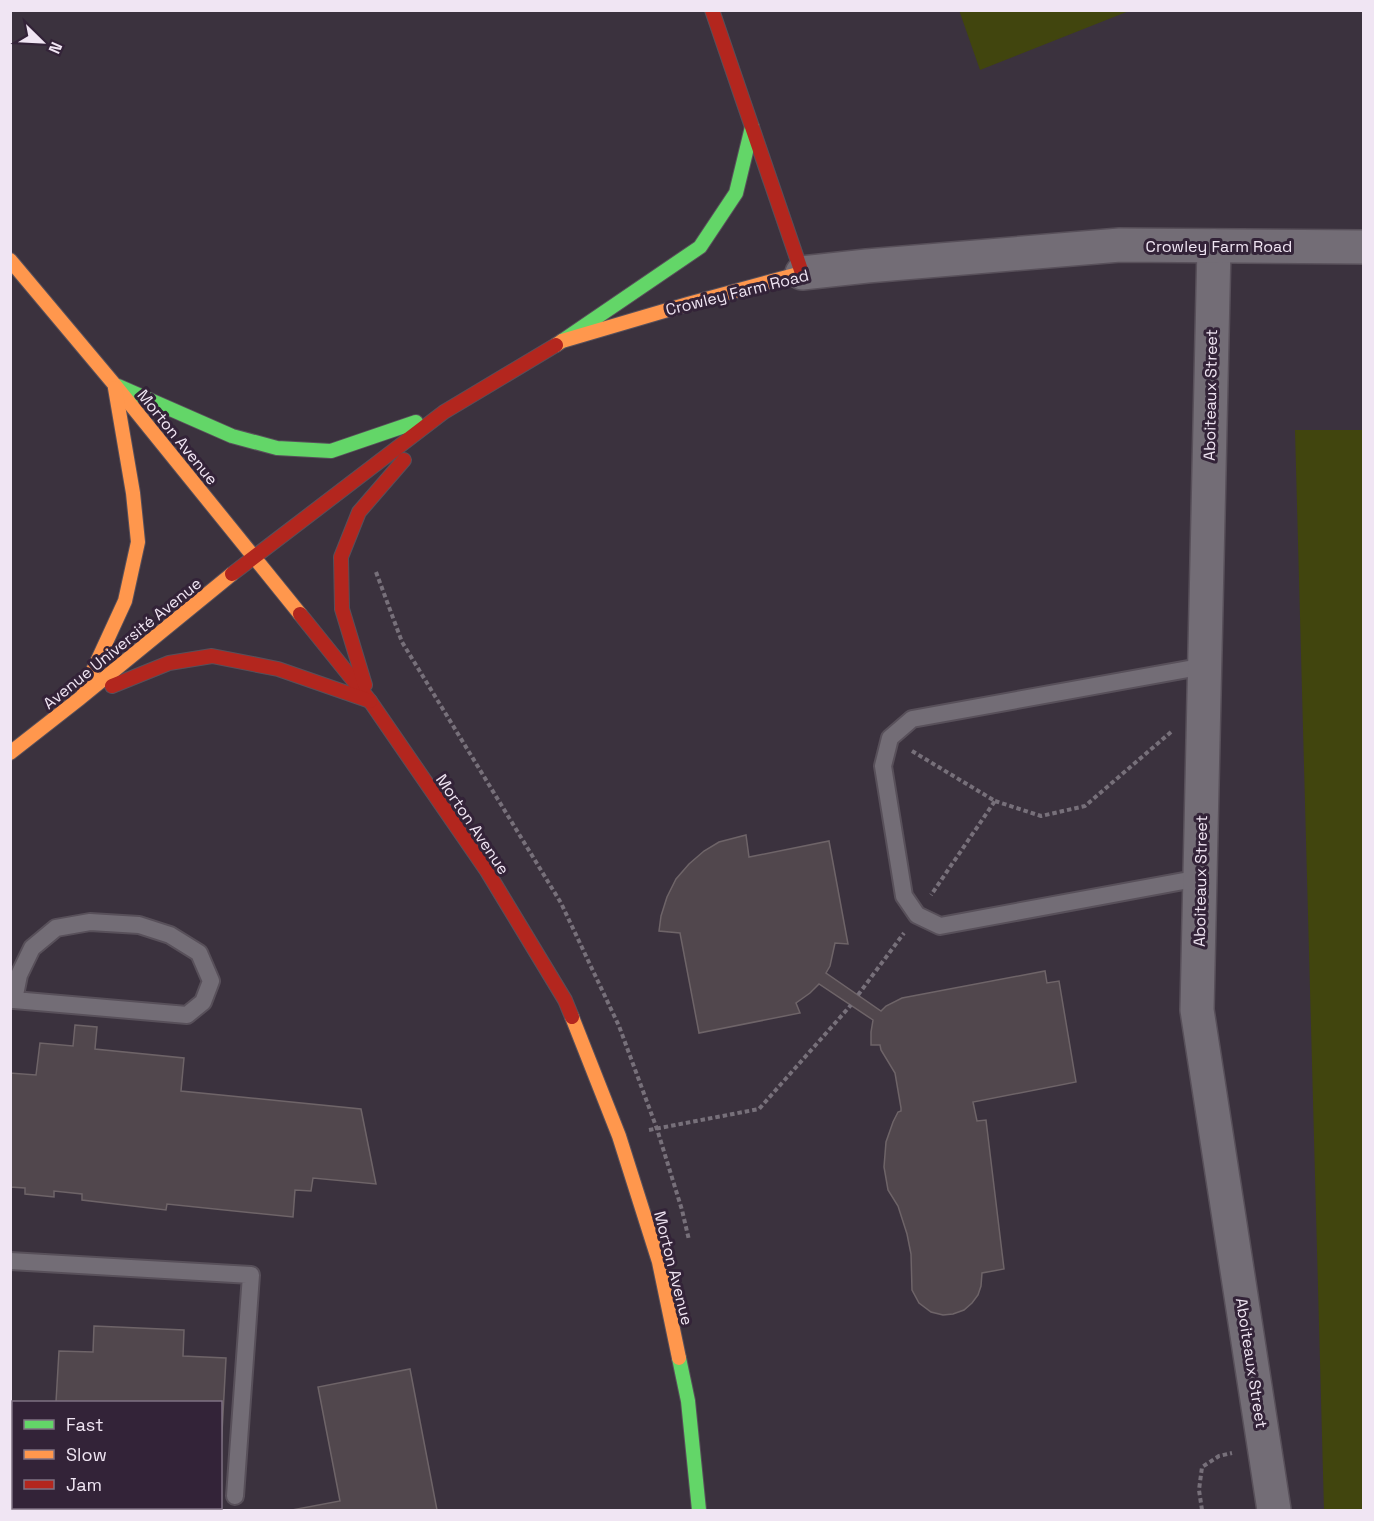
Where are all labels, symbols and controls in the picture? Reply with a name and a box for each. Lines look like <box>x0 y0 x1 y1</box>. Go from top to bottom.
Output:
north arrow <box>12 12 72 72</box>
text: N <box>43 39 67 57</box>
street label: Crowley Farm Road <box>1146 236 1292 257</box>
street label: Crowley Farm Road <box>663 265 811 320</box>
street label: Aboiteaux Street <box>1199 329 1222 461</box>
street label: Morton Avenue <box>133 385 223 489</box>
street label: Avenue Université Avenue <box>39 573 206 714</box>
street label: Morton Avenue <box>431 770 514 879</box>
street label: Aboiteaux Street <box>1189 815 1212 947</box>
street label: Morton Avenue <box>649 1209 698 1327</box>
street label: Aboiteaux Street <box>1231 1296 1272 1430</box>
legend <box>12 1401 222 1509</box>
text: Fast <box>66 1413 103 1436</box>
text: Slow <box>66 1443 107 1466</box>
text: Jam <box>66 1473 102 1496</box>

